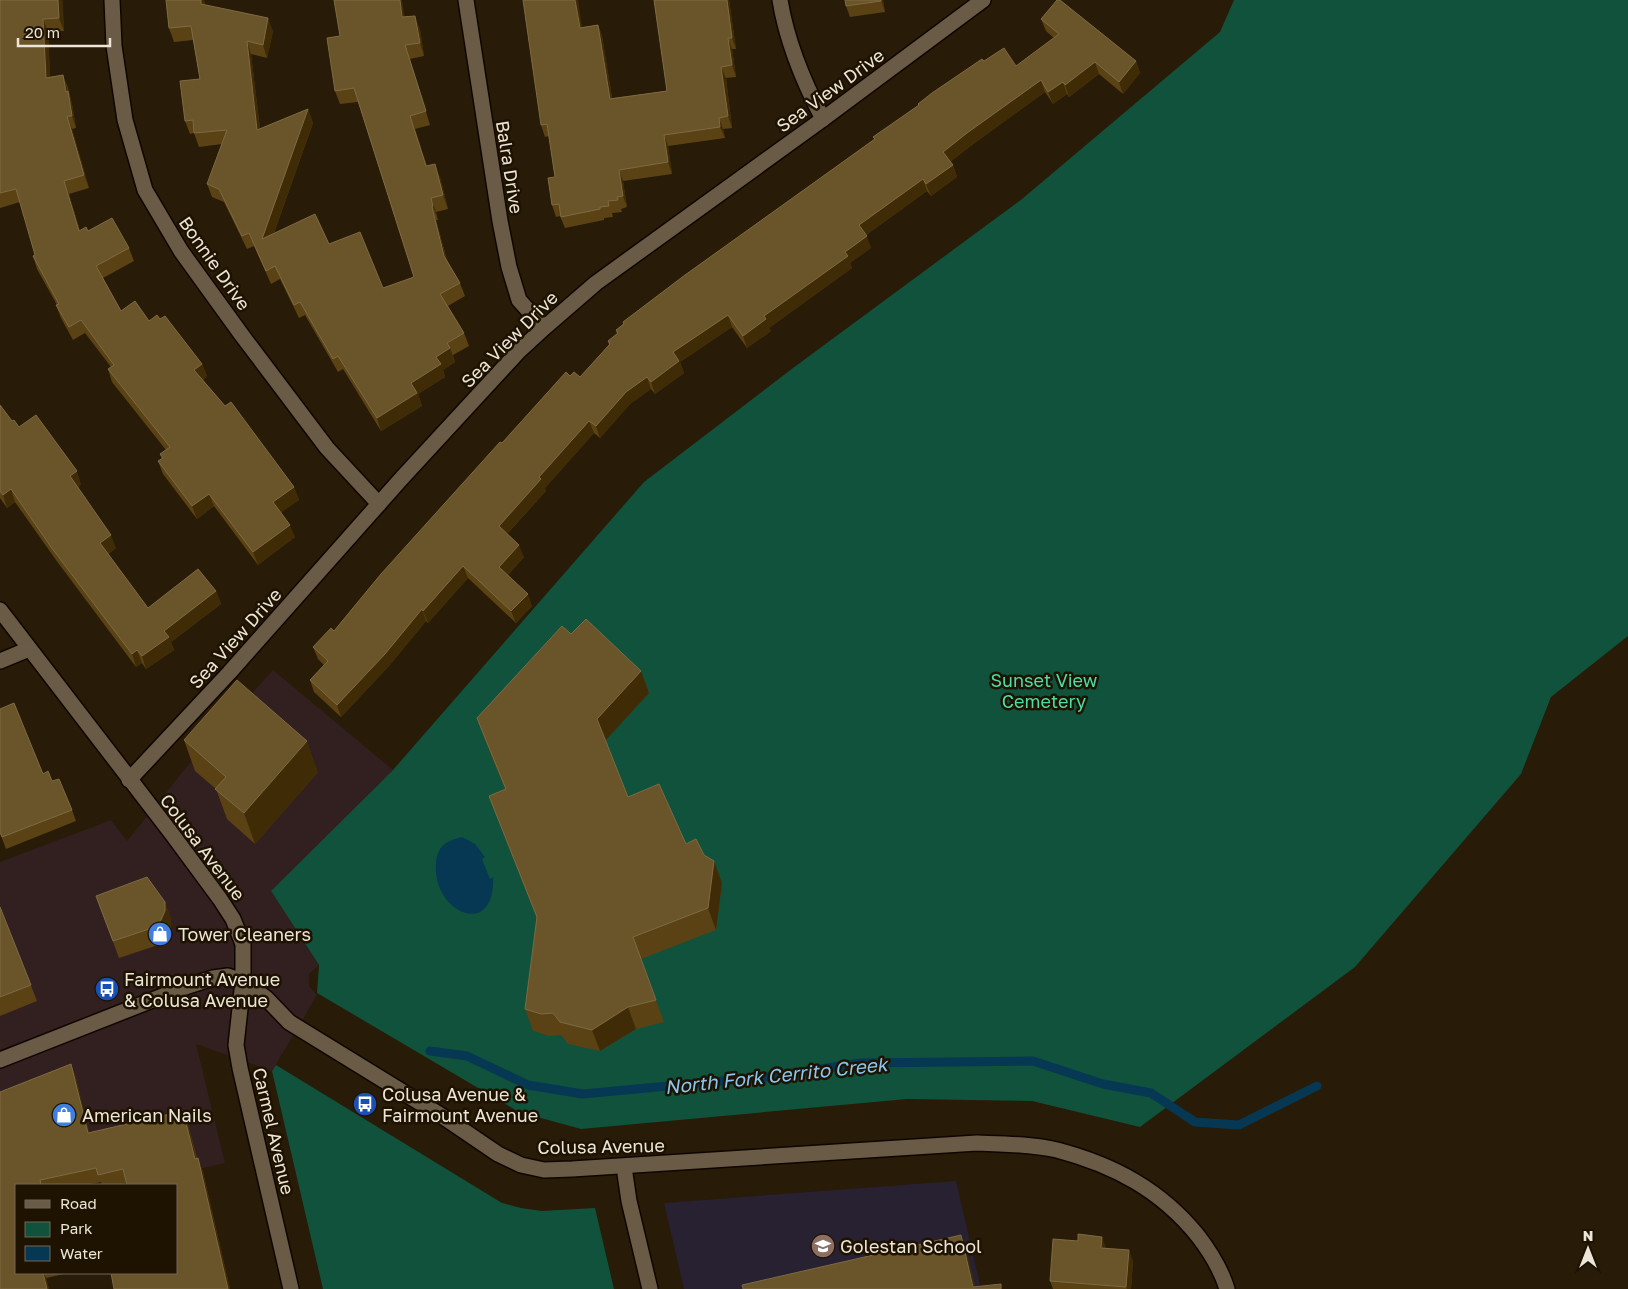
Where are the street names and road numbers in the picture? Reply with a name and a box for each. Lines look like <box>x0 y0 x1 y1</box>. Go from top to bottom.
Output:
street label: Sea View Drive <box>772 44 888 136</box>
street label: Balra Drive <box>492 119 528 215</box>
street label: Bonnie Drive <box>175 212 255 314</box>
street label: Sea View Drive <box>456 286 562 392</box>
street label: Sea View Drive <box>184 583 286 693</box>
street label: Colusa Avenue <box>156 789 250 905</box>
street label: Carmel Avenue <box>249 1065 299 1197</box>
street label: Colusa Avenue <box>537 1134 665 1158</box>

